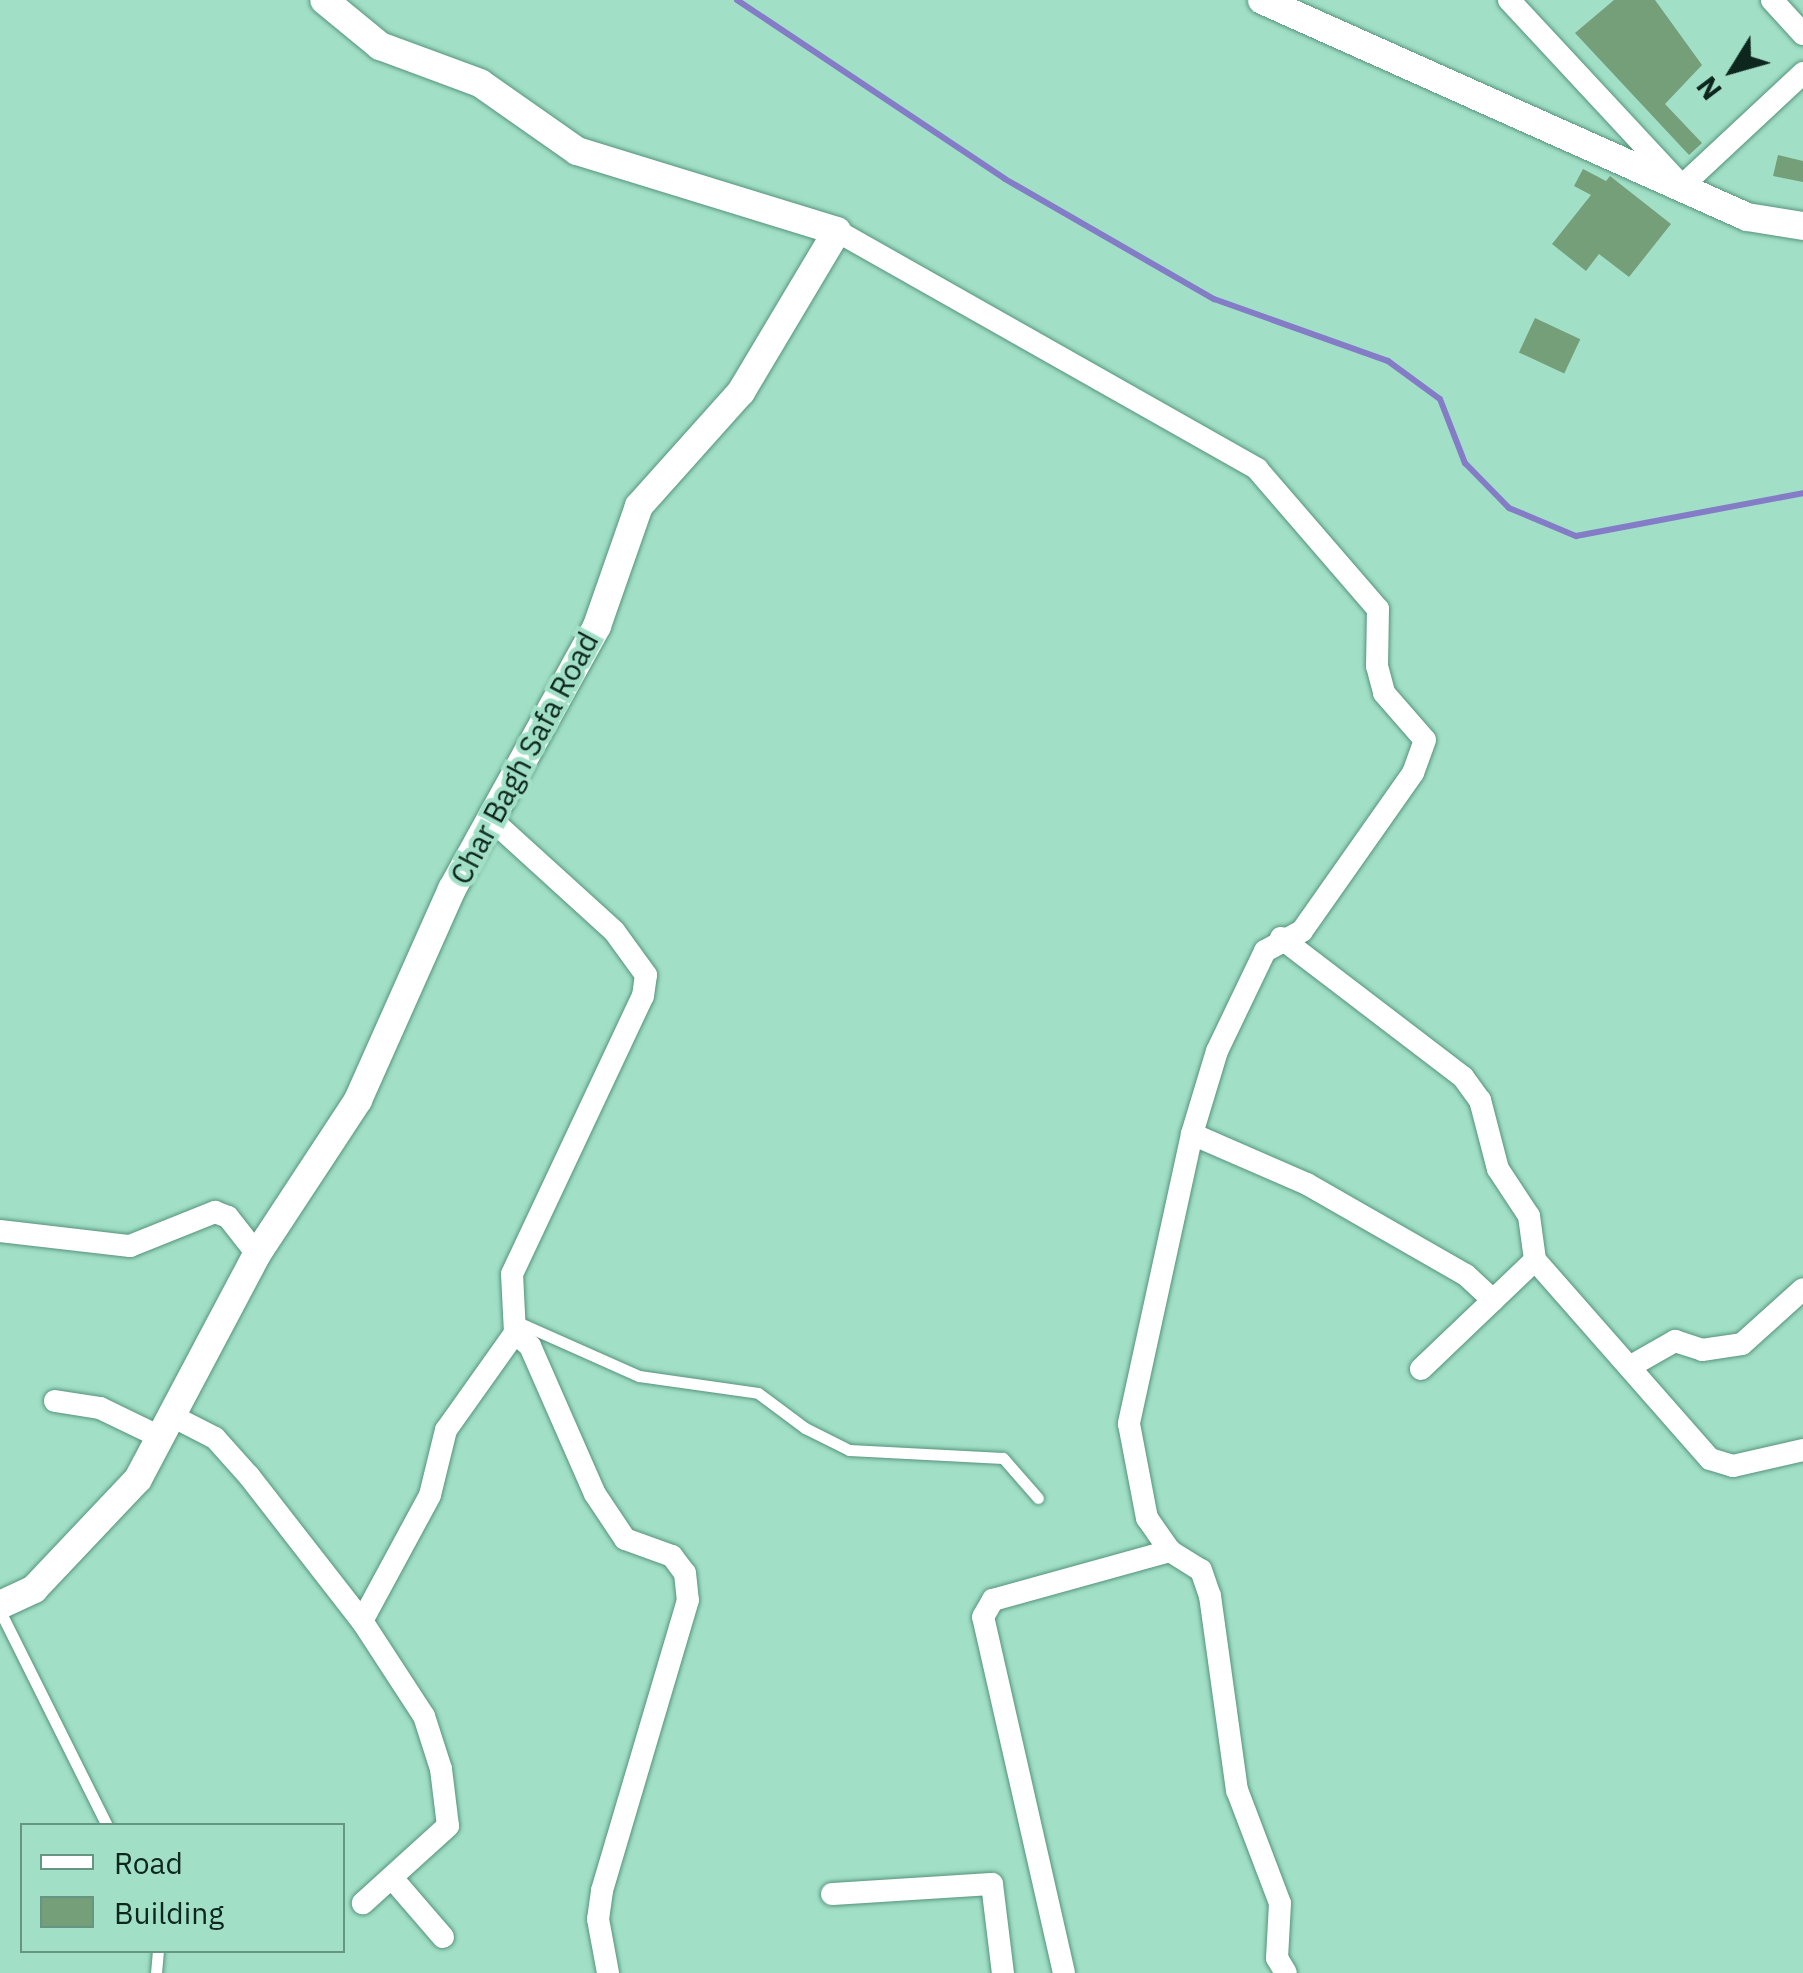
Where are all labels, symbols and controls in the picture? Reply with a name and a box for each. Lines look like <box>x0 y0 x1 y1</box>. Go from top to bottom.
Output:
north arrow <box>1683 20 1783 120</box>
text: N <box>1688 69 1730 108</box>
street label: Char Bagh Safa Road <box>442 626 606 890</box>
legend <box>20 1823 345 1953</box>
text: Road <box>114 1843 183 1882</box>
text: Building <box>114 1893 224 1932</box>

